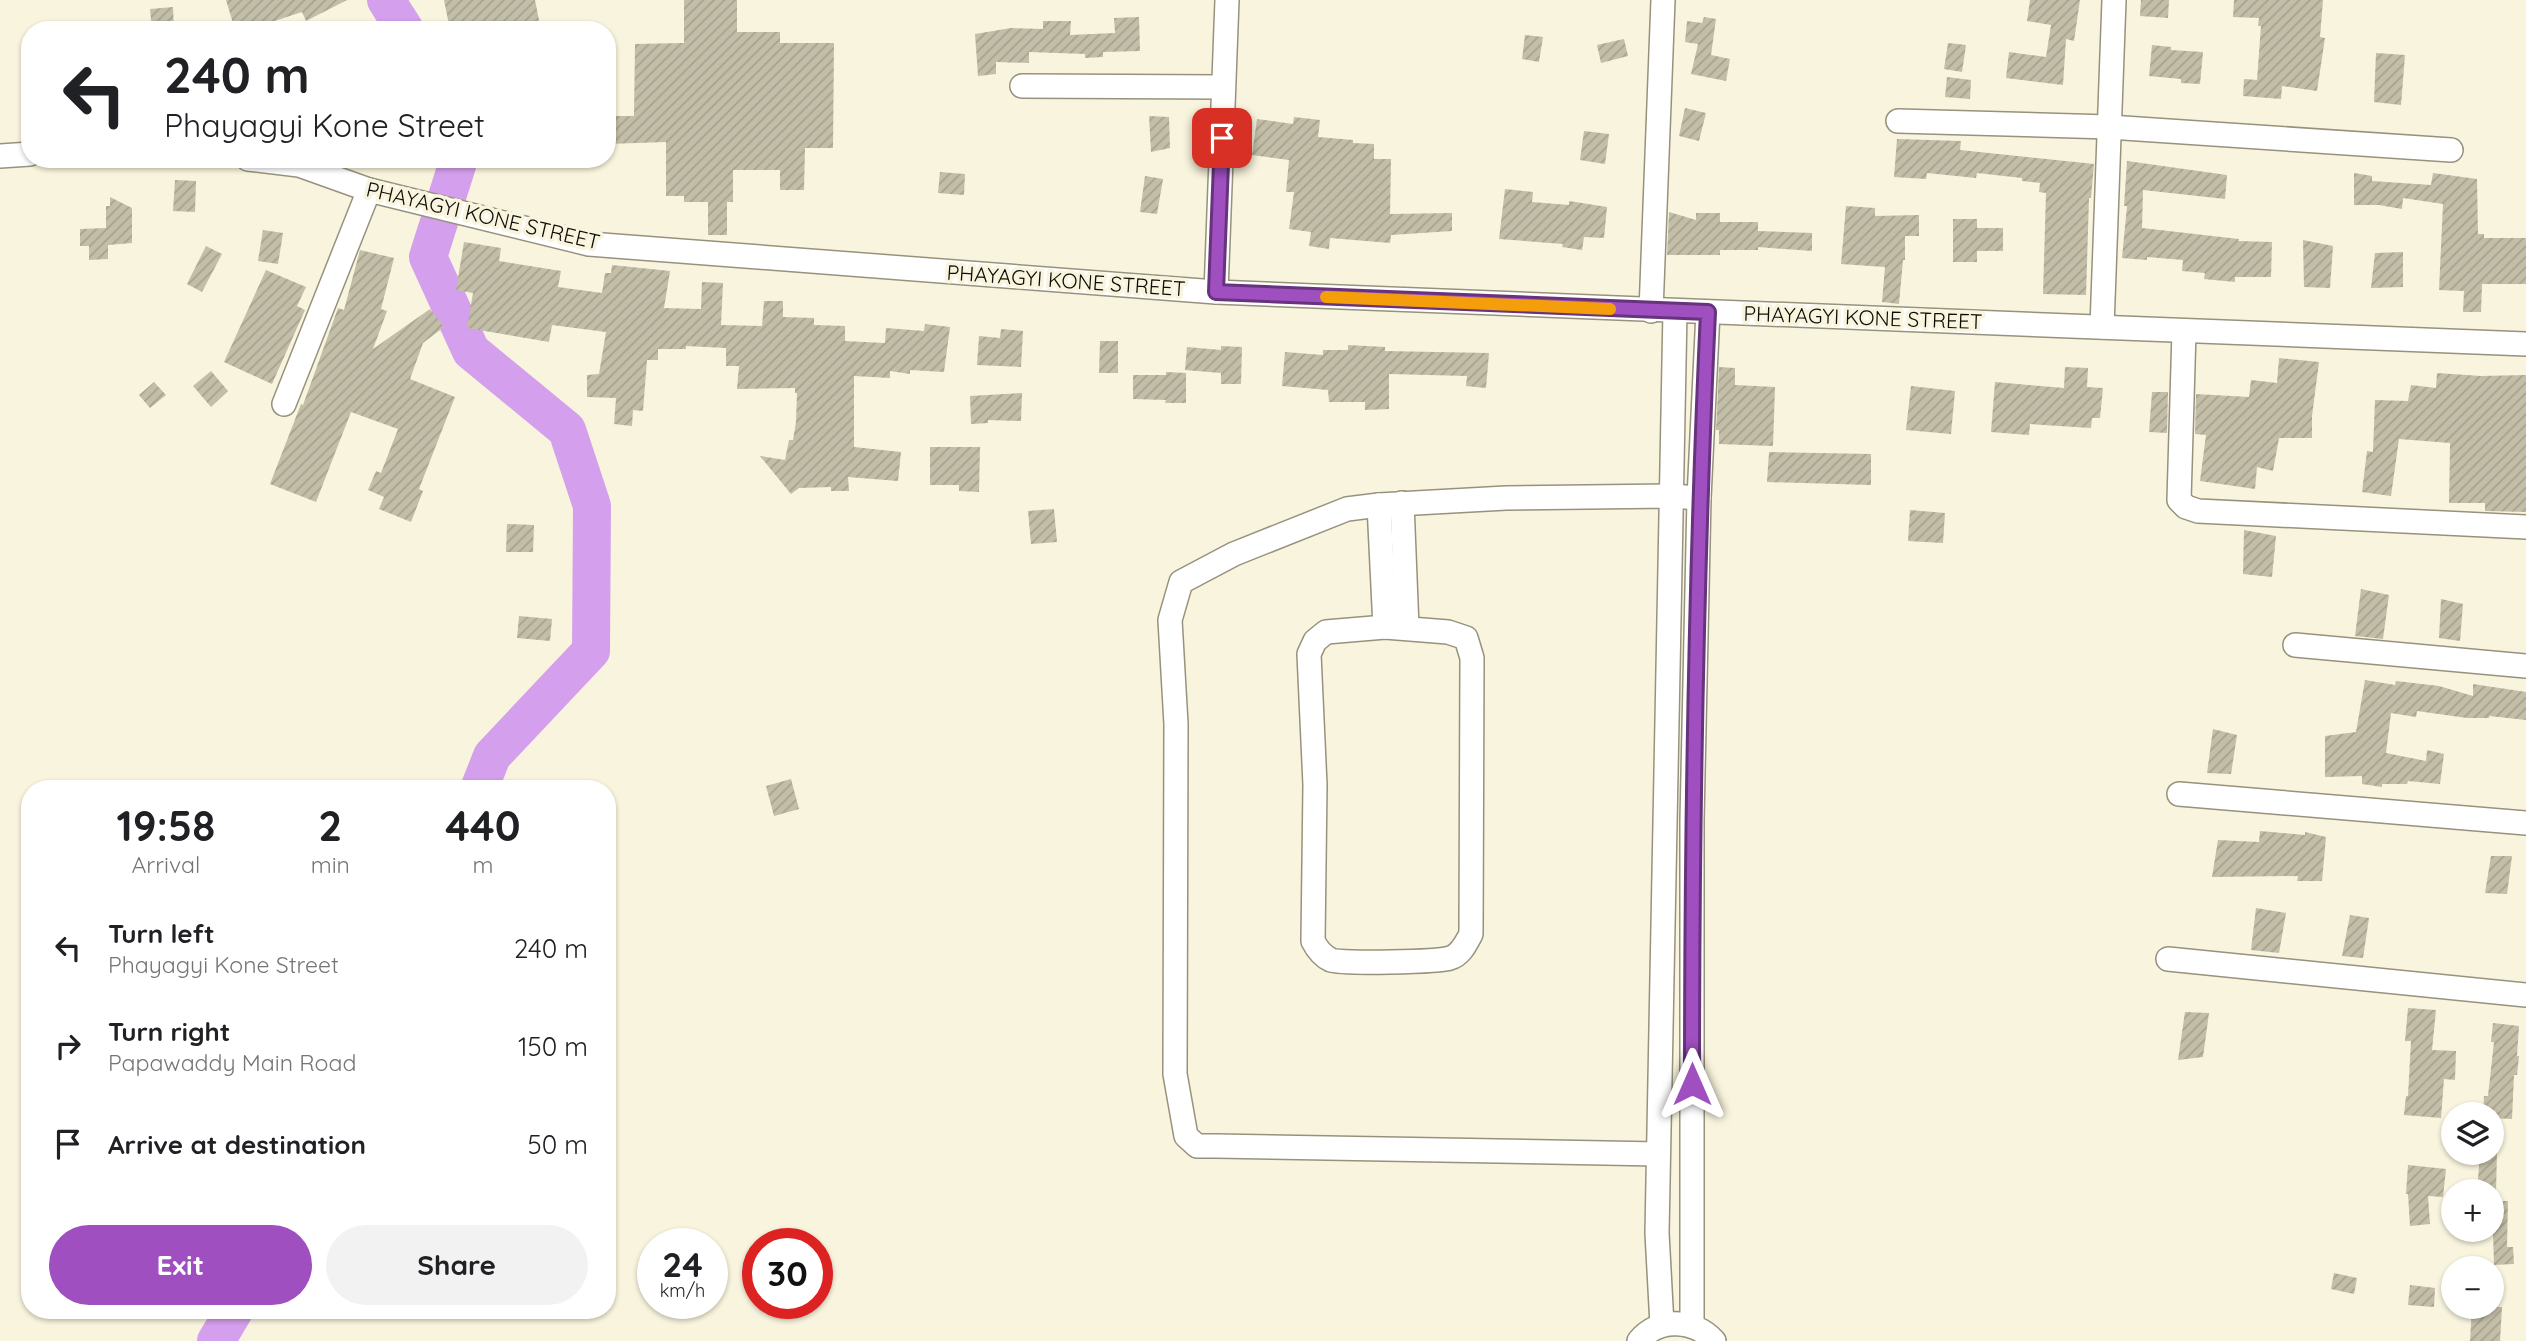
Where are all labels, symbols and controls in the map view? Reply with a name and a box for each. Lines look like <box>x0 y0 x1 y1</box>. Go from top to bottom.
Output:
text: 240 m <box>164 44 310 105</box>
icon: left <box>49 49 140 140</box>
text: Phayagyi Kone Street <box>164 105 485 145</box>
pin <box>1192 108 1252 168</box>
icon: arrive <box>1203 119 1241 157</box>
street label: PHAYAGYI KONE STREET <box>364 175 603 255</box>
street label: PHAYAGYI KONE STREET <box>946 259 1186 301</box>
street label: PHAYAGYI KONE STREET <box>1743 300 1983 334</box>
text: 19:58 <box>116 799 215 852</box>
text: 2 <box>318 799 342 852</box>
text: 440 <box>445 799 521 852</box>
text: Arrival <box>131 850 200 879</box>
text: min <box>311 850 350 879</box>
text: m <box>472 850 493 879</box>
text: Turn left <box>108 917 215 950</box>
icon: left <box>49 929 87 967</box>
text: 240 m <box>514 932 588 965</box>
text: Phayagyi Kone Street <box>108 950 339 979</box>
text: Turn right <box>108 1015 230 1048</box>
icon: right <box>49 1027 87 1065</box>
text: 150 m <box>518 1030 588 1063</box>
position arrow <box>1655 1047 1729 1121</box>
text: Papawaddy Main Road <box>108 1048 356 1077</box>
map controls <box>2441 1102 2504 1319</box>
button: layers <box>2441 1102 2504 1165</box>
icon: arrive <box>49 1125 87 1163</box>
text: Arrive at destination <box>108 1128 366 1161</box>
text: 50 m <box>528 1128 588 1161</box>
button: + <box>2441 1179 2504 1242</box>
button: Exit <box>49 1225 312 1305</box>
button: Share <box>326 1225 588 1305</box>
speed limit sign: 30 <box>742 1228 833 1319</box>
text: 24 <box>662 1242 703 1286</box>
button: − <box>2441 1256 2504 1319</box>
text: km/h <box>660 1279 705 1302</box>

